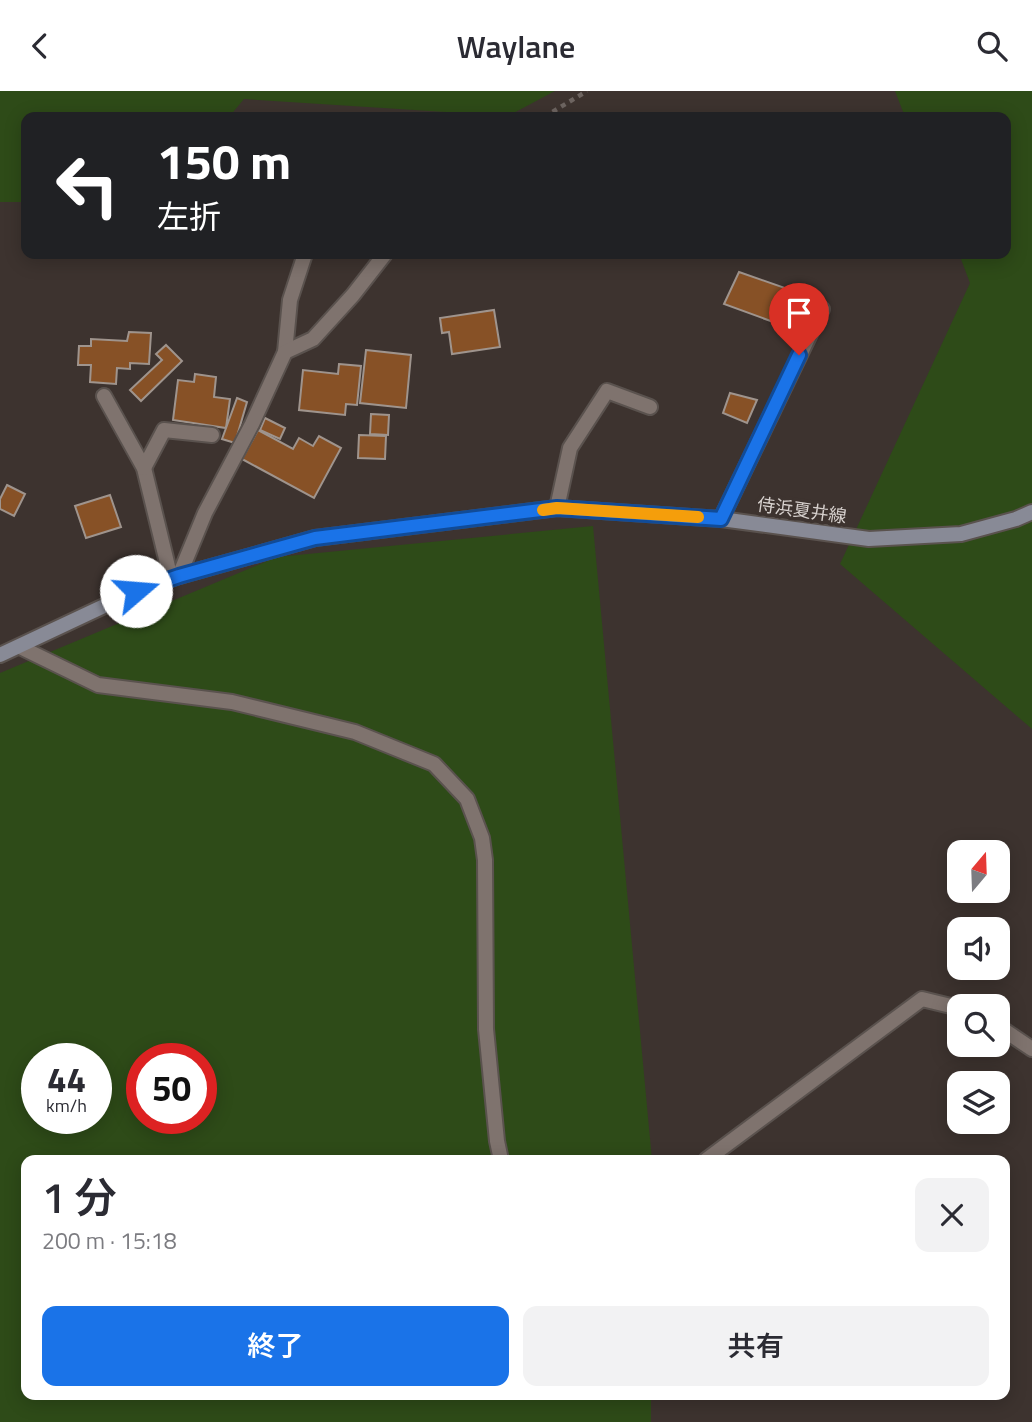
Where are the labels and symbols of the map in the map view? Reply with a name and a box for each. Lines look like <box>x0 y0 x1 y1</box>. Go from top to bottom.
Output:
pin <box>769 283 829 355</box>
street label: 侍浜夏井線 <box>756 490 848 530</box>
position arrow <box>99 554 173 628</box>
north arrow <box>947 840 1010 903</box>
speed limit sign: 50 <box>126 1043 217 1134</box>

